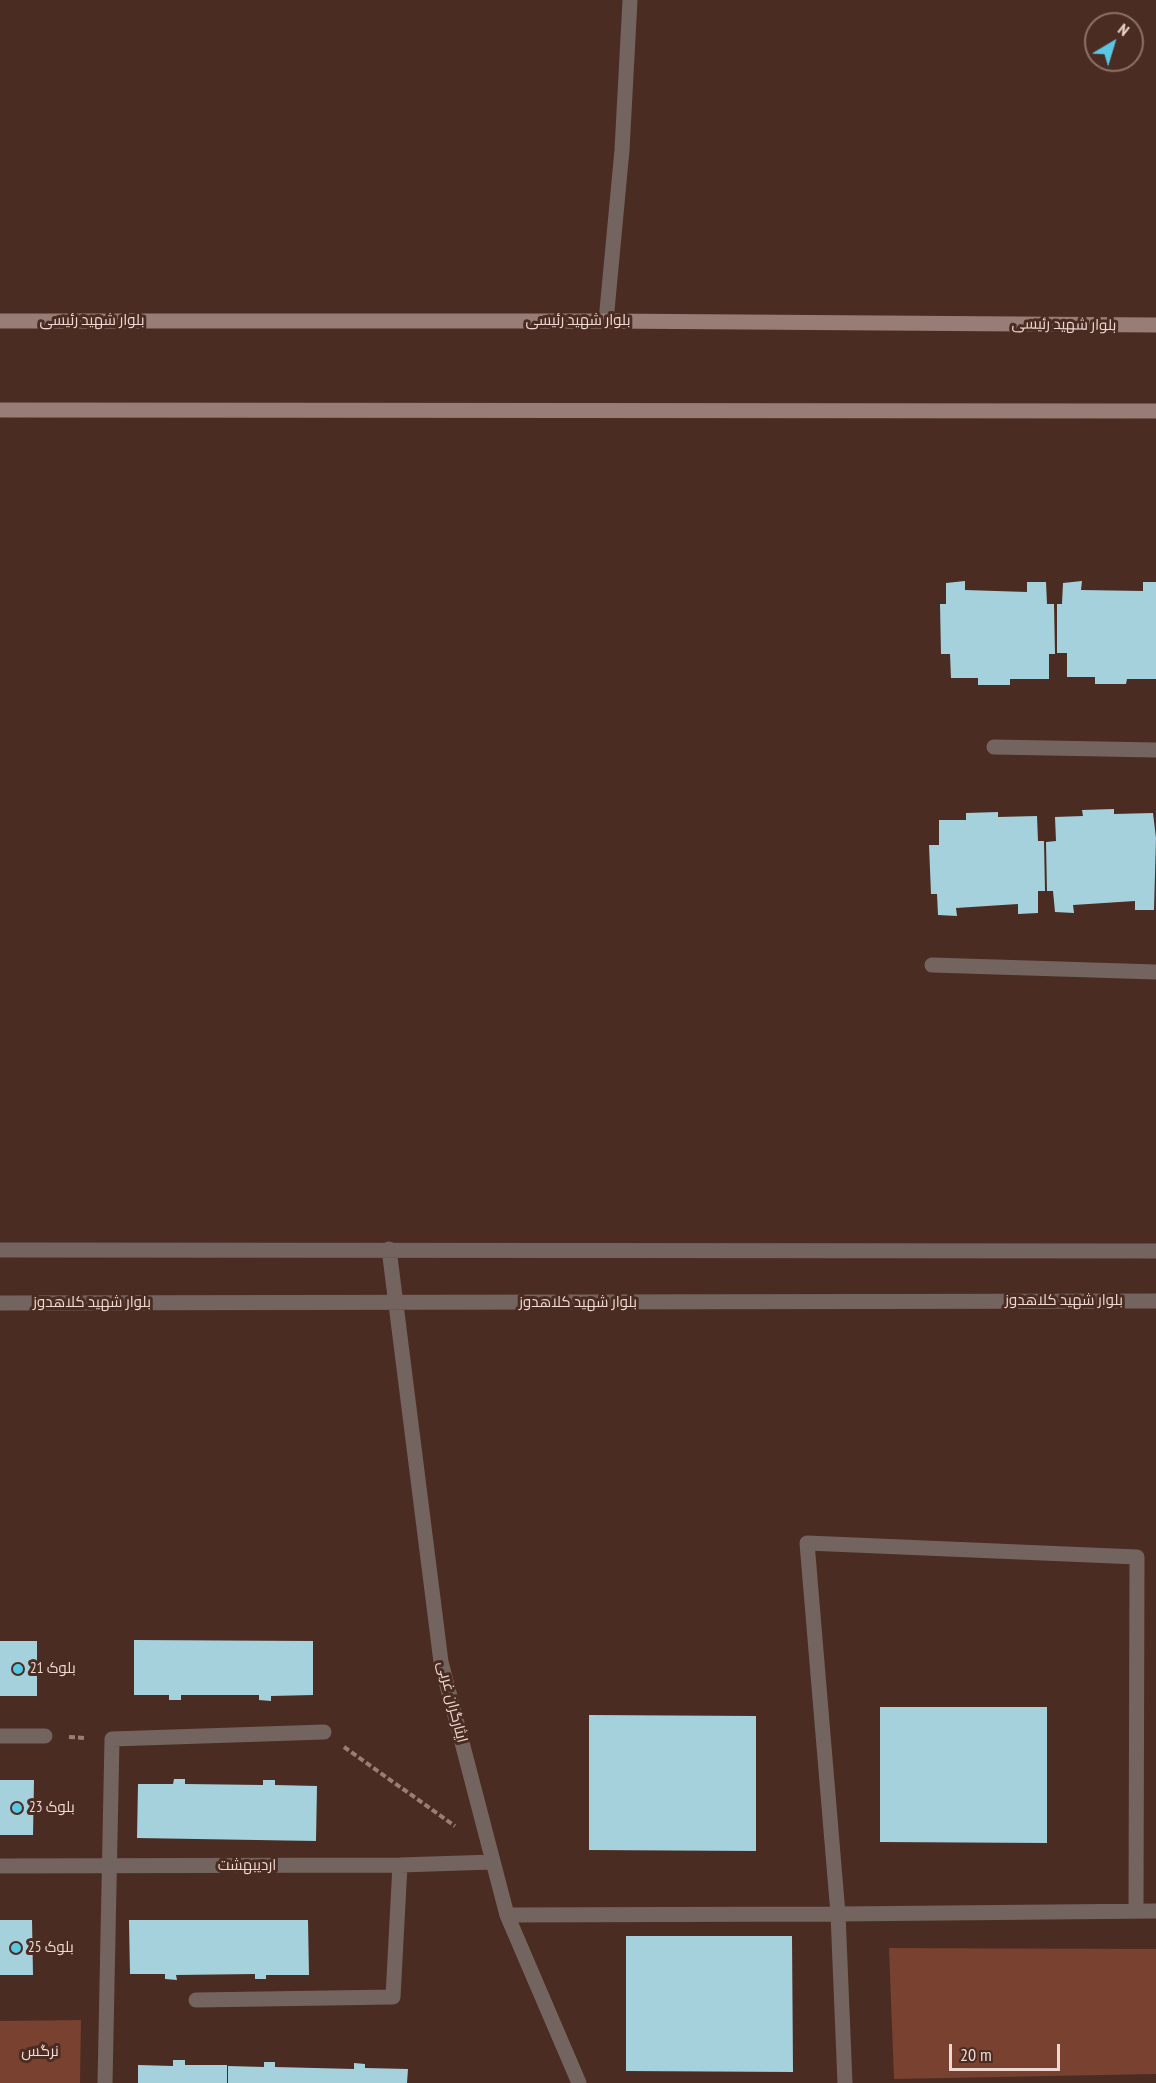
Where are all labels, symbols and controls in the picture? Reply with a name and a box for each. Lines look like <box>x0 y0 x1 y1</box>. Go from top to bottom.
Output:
north arrow <box>1084 12 1144 72</box>
text: N <box>1114 19 1133 40</box>
street label: بلوار شهید رئیسی <box>40 312 144 330</box>
street label: بلوار شهید رئیسی <box>526 312 630 330</box>
street label: بلوار شهید رئیسی <box>1011 315 1117 335</box>
street label: بلوار شهید کلاهدوز <box>1005 1292 1123 1310</box>
street label: بلوار شهید کلاهدوز <box>33 1294 151 1312</box>
street label: بلوار شهید کلاهدوز <box>519 1294 637 1312</box>
street label: ایثارگران غربی <box>433 1659 471 1745</box>
place label: بلوک 21 <box>30 1660 76 1678</box>
marker: بلوک 21 <box>11 1662 25 1676</box>
place label: بلوک 23 <box>29 1799 75 1817</box>
marker: بلوک 23 <box>10 1801 24 1815</box>
street label: اردیبهشت <box>218 1857 276 1875</box>
place label: بلوک 25 <box>28 1939 74 1957</box>
marker: بلوک 25 <box>9 1941 23 1955</box>
scale bar <box>952 2032 1063 2070</box>
park label: نرگس <box>21 2043 59 2061</box>
text: 20 m <box>960 2043 992 2066</box>

